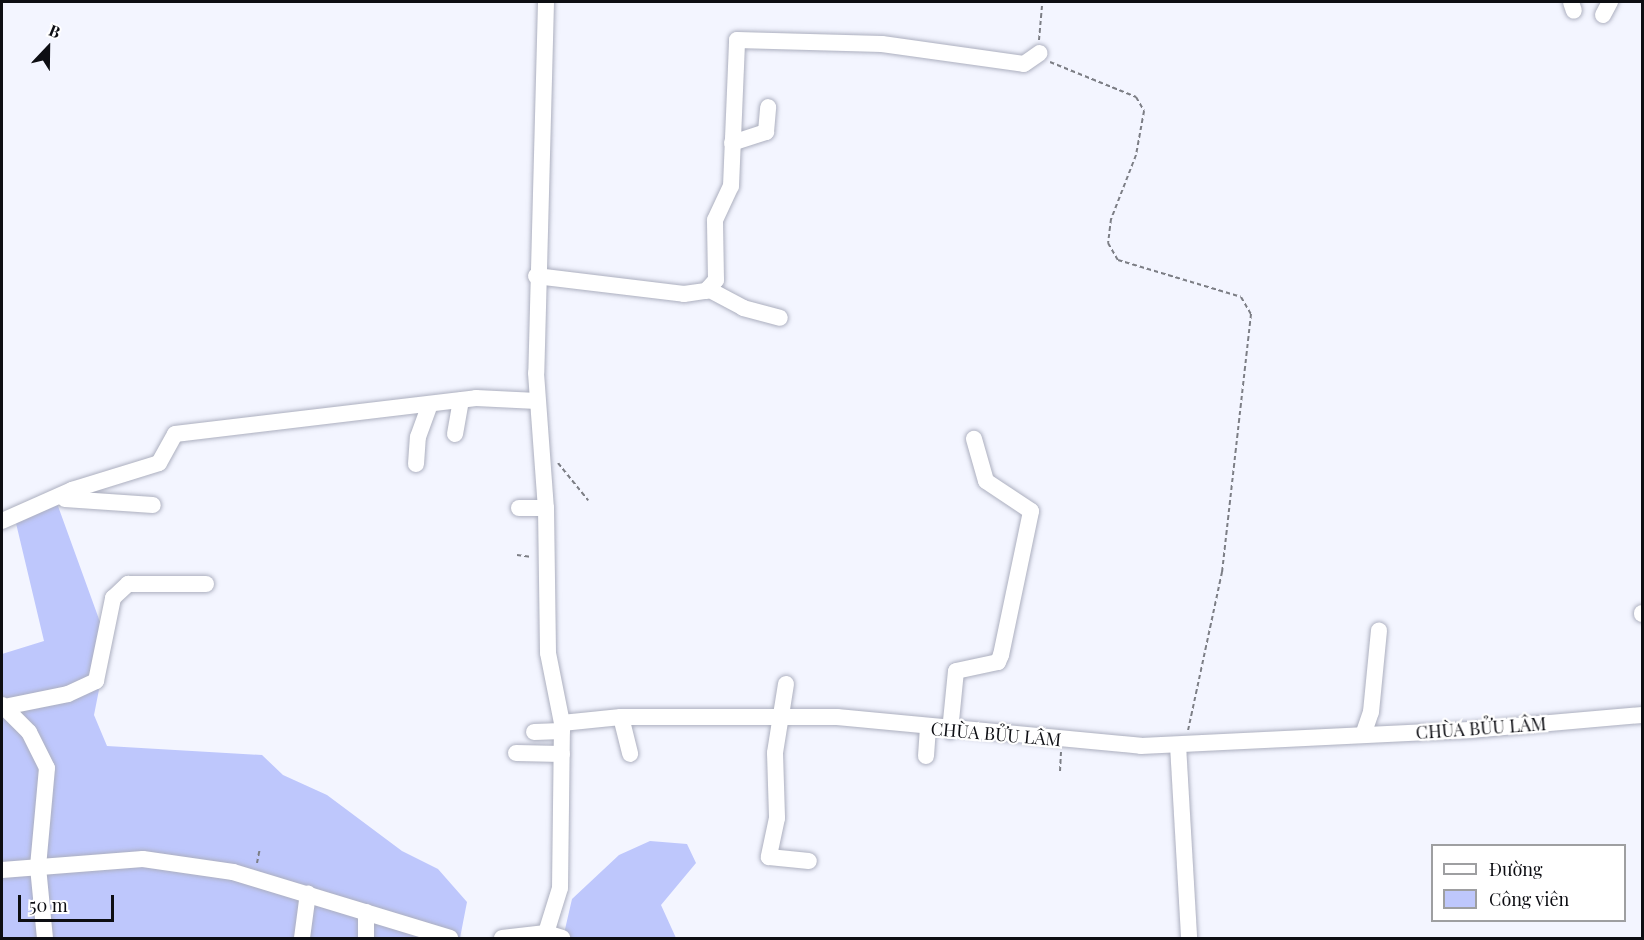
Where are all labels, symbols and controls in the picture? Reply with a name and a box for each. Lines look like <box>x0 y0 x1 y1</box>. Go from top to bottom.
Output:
north arrow <box>18 18 78 78</box>
text: B <box>46 19 64 43</box>
street label: CHÙA BỬU LÂM <box>1415 713 1547 743</box>
street label: CHÙA BỬU LÂM <box>930 718 1062 750</box>
legend <box>1431 844 1626 922</box>
text: Đường <box>1489 857 1542 881</box>
scale bar <box>21 883 117 921</box>
text: Công viên <box>1489 887 1569 911</box>
text: 50 m <box>29 893 68 917</box>

